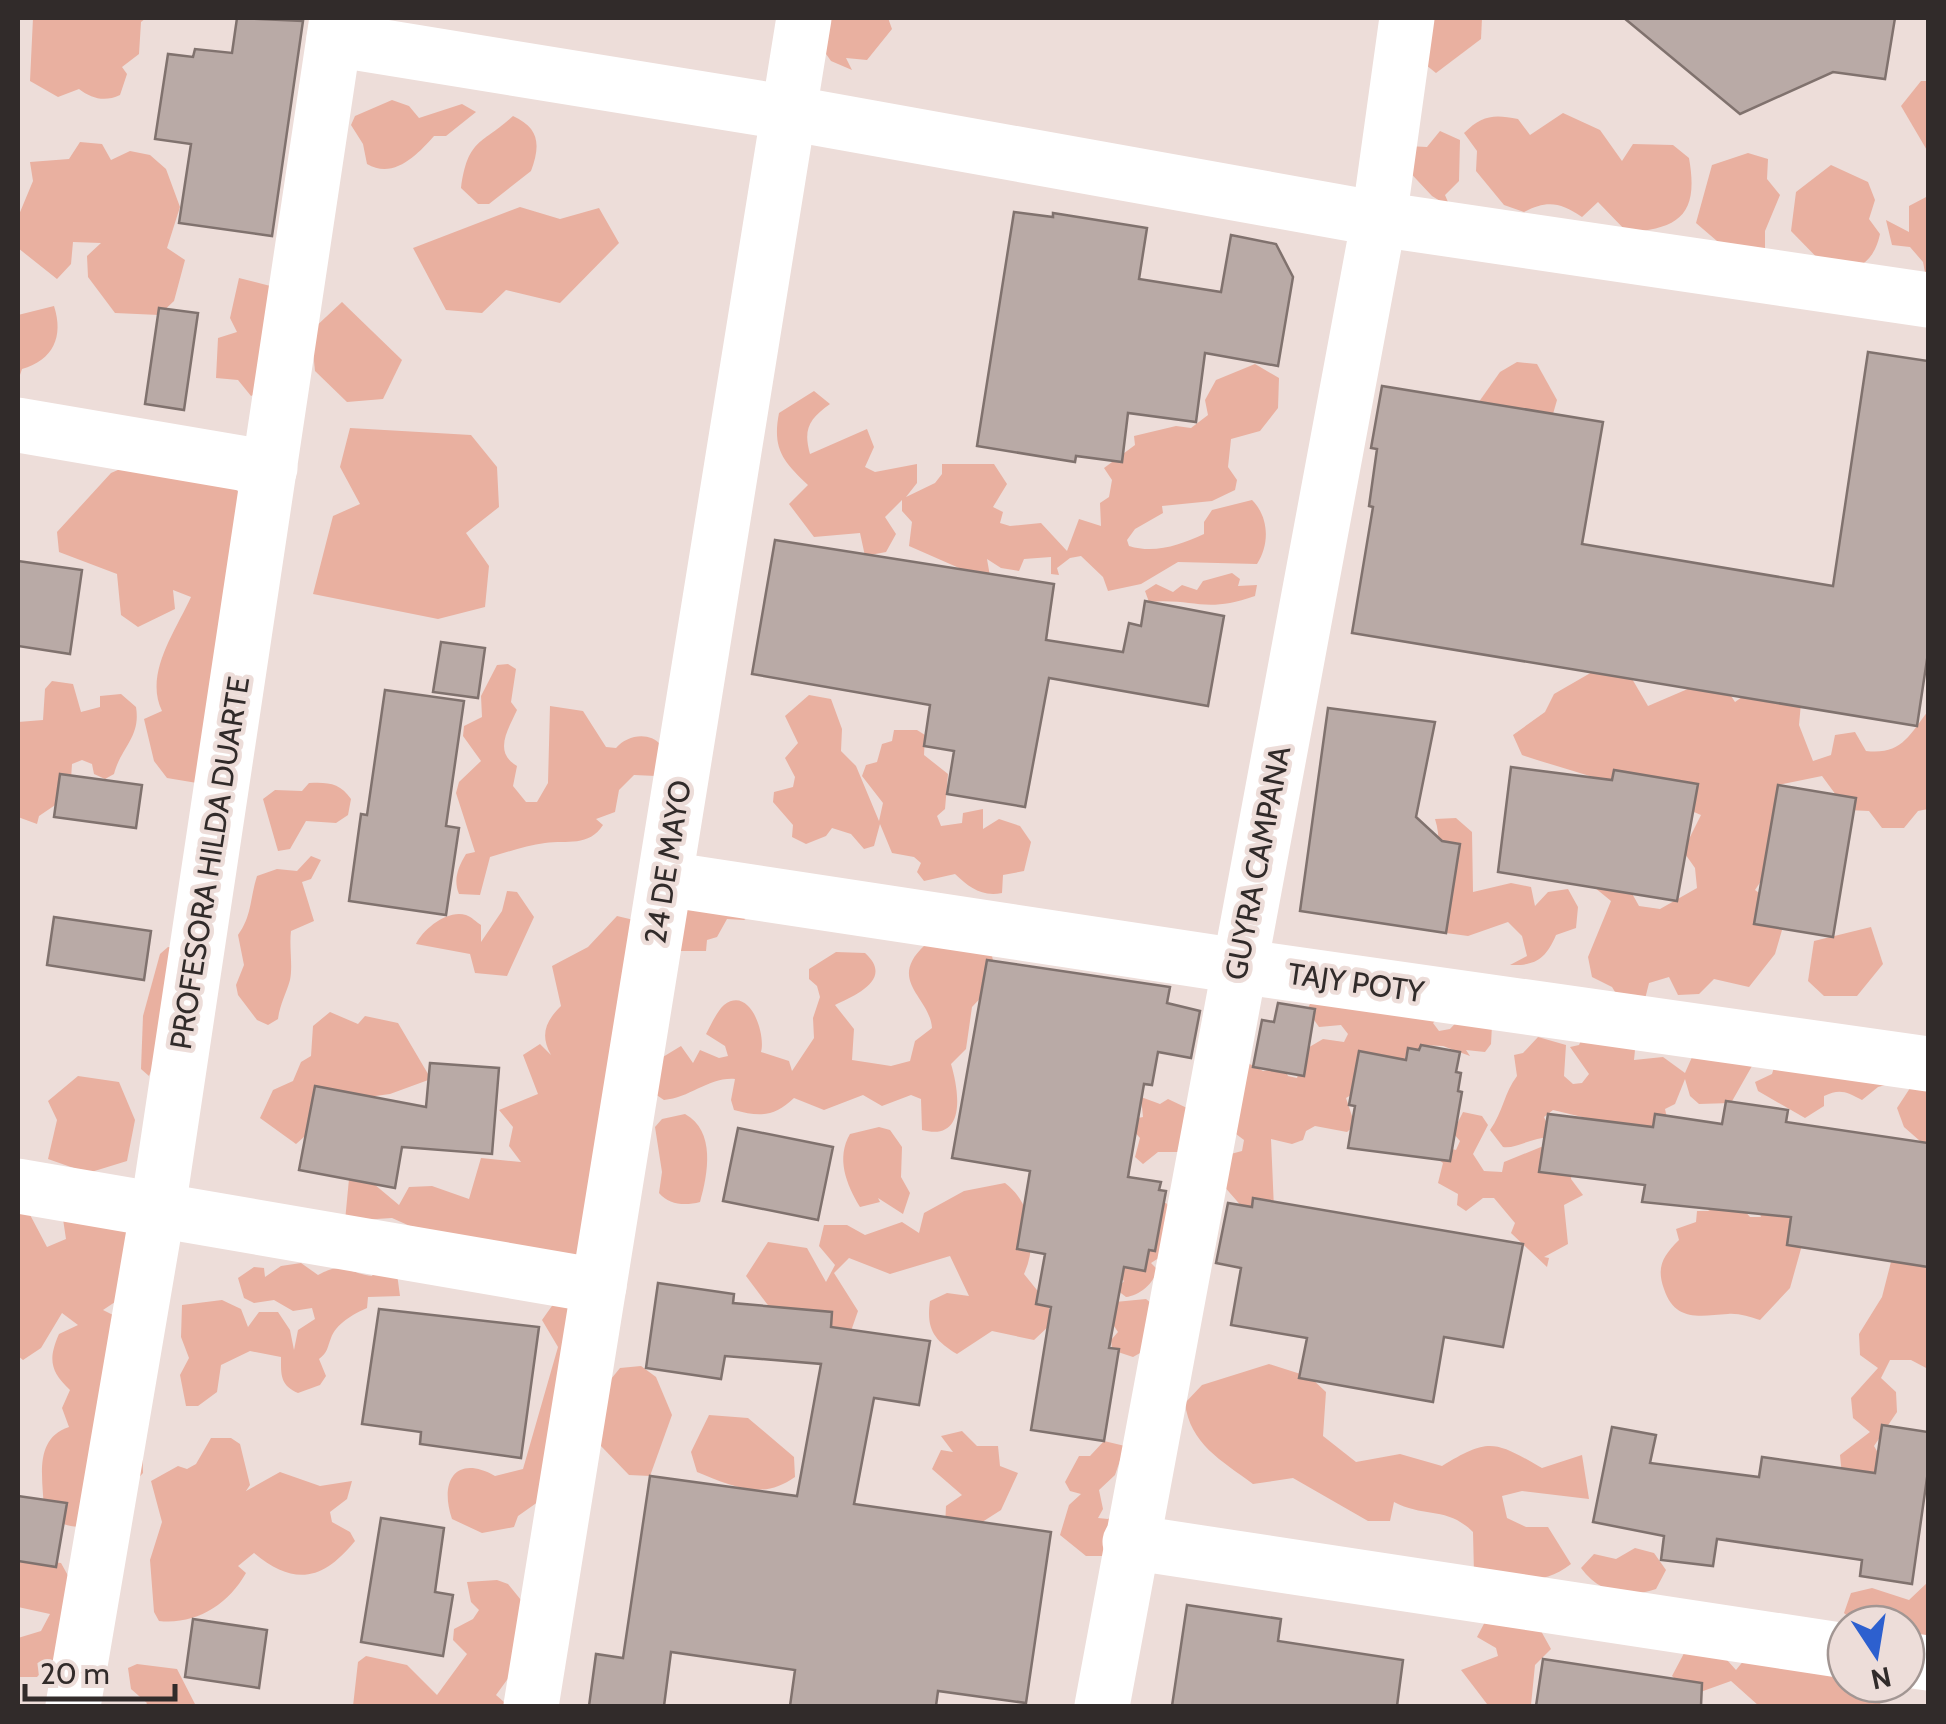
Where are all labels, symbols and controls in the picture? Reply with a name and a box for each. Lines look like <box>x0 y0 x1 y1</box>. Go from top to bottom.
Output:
street label: PROFESORA HILDA DUARTE <box>162 674 257 1052</box>
street label: GUYRA CAMPANA <box>1217 742 1298 983</box>
street label: 24 DE MAYO <box>636 777 699 946</box>
street label: TAJY POTY <box>1286 955 1427 1010</box>
north arrow <box>1826 1604 1926 1704</box>
scale bar <box>25 1639 175 1701</box>
text: 20 m <box>40 1655 110 1692</box>
text: N <box>1868 1660 1894 1697</box>

